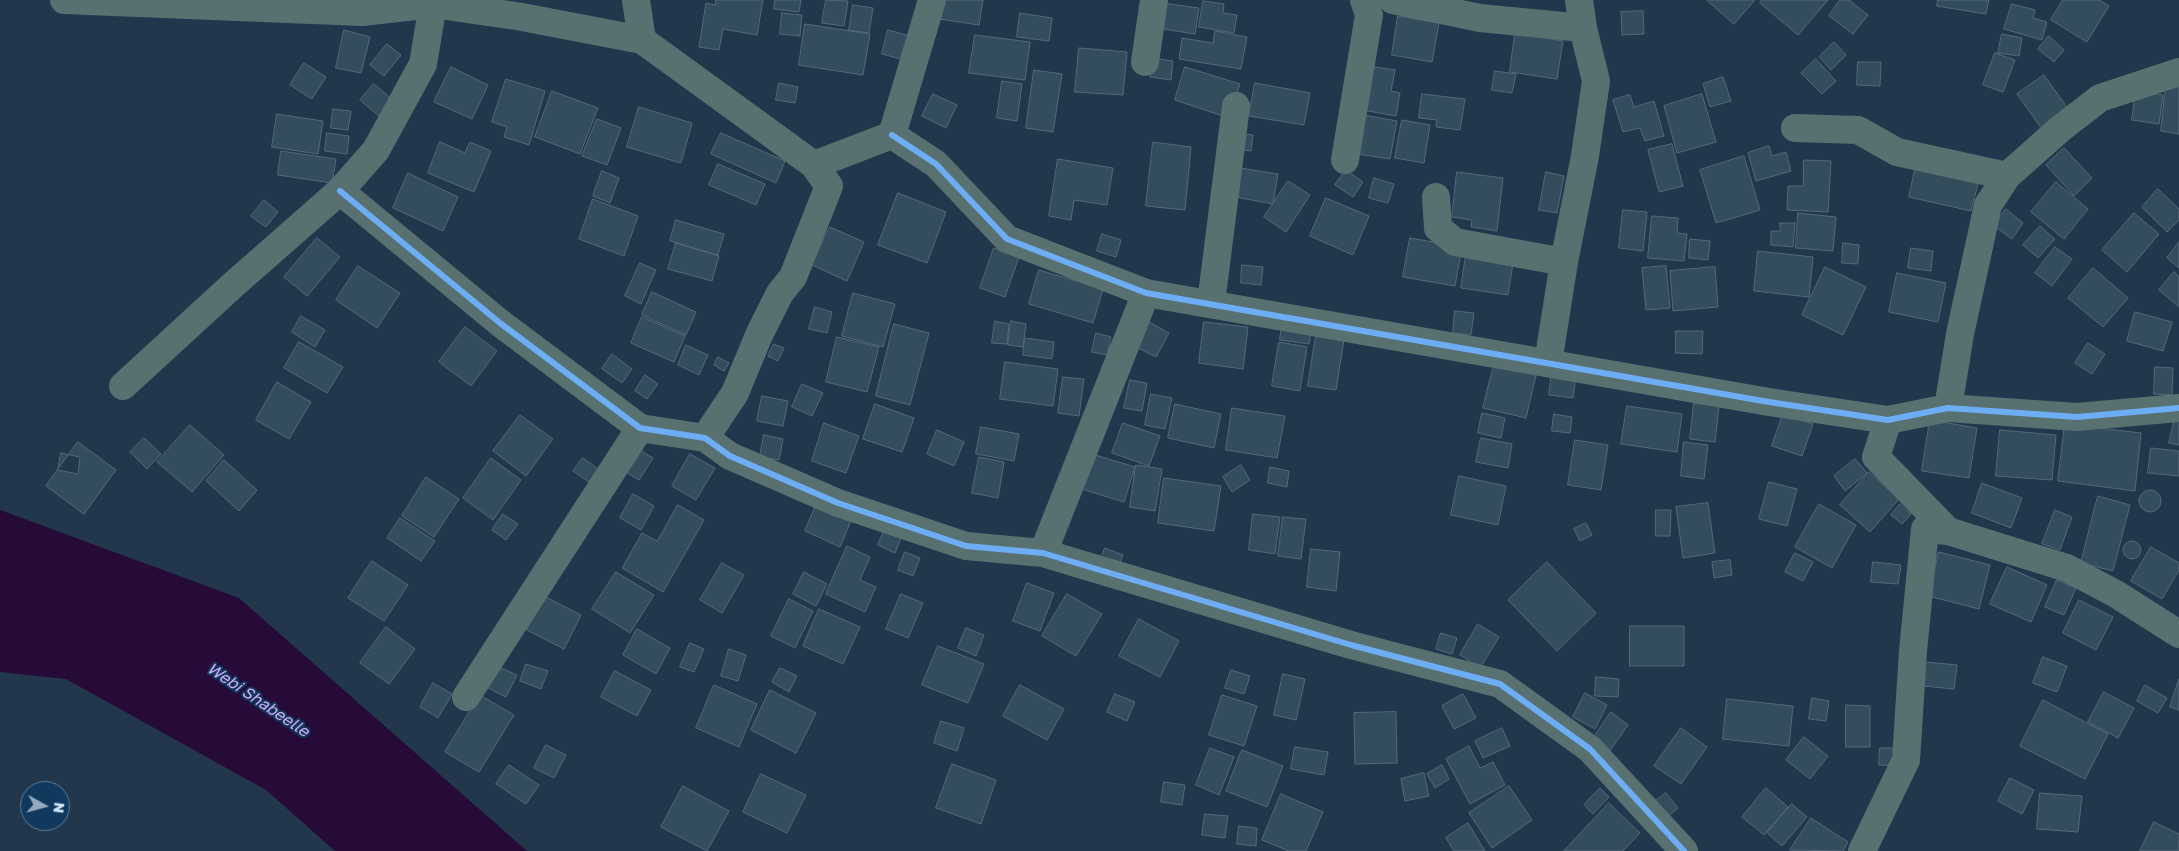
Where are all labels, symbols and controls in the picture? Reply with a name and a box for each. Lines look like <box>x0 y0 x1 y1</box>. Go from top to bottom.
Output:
water label: Webi Shabeelle <box>203 659 313 741</box>
north arrow <box>20 781 70 831</box>
text: N <box>50 801 68 814</box>

